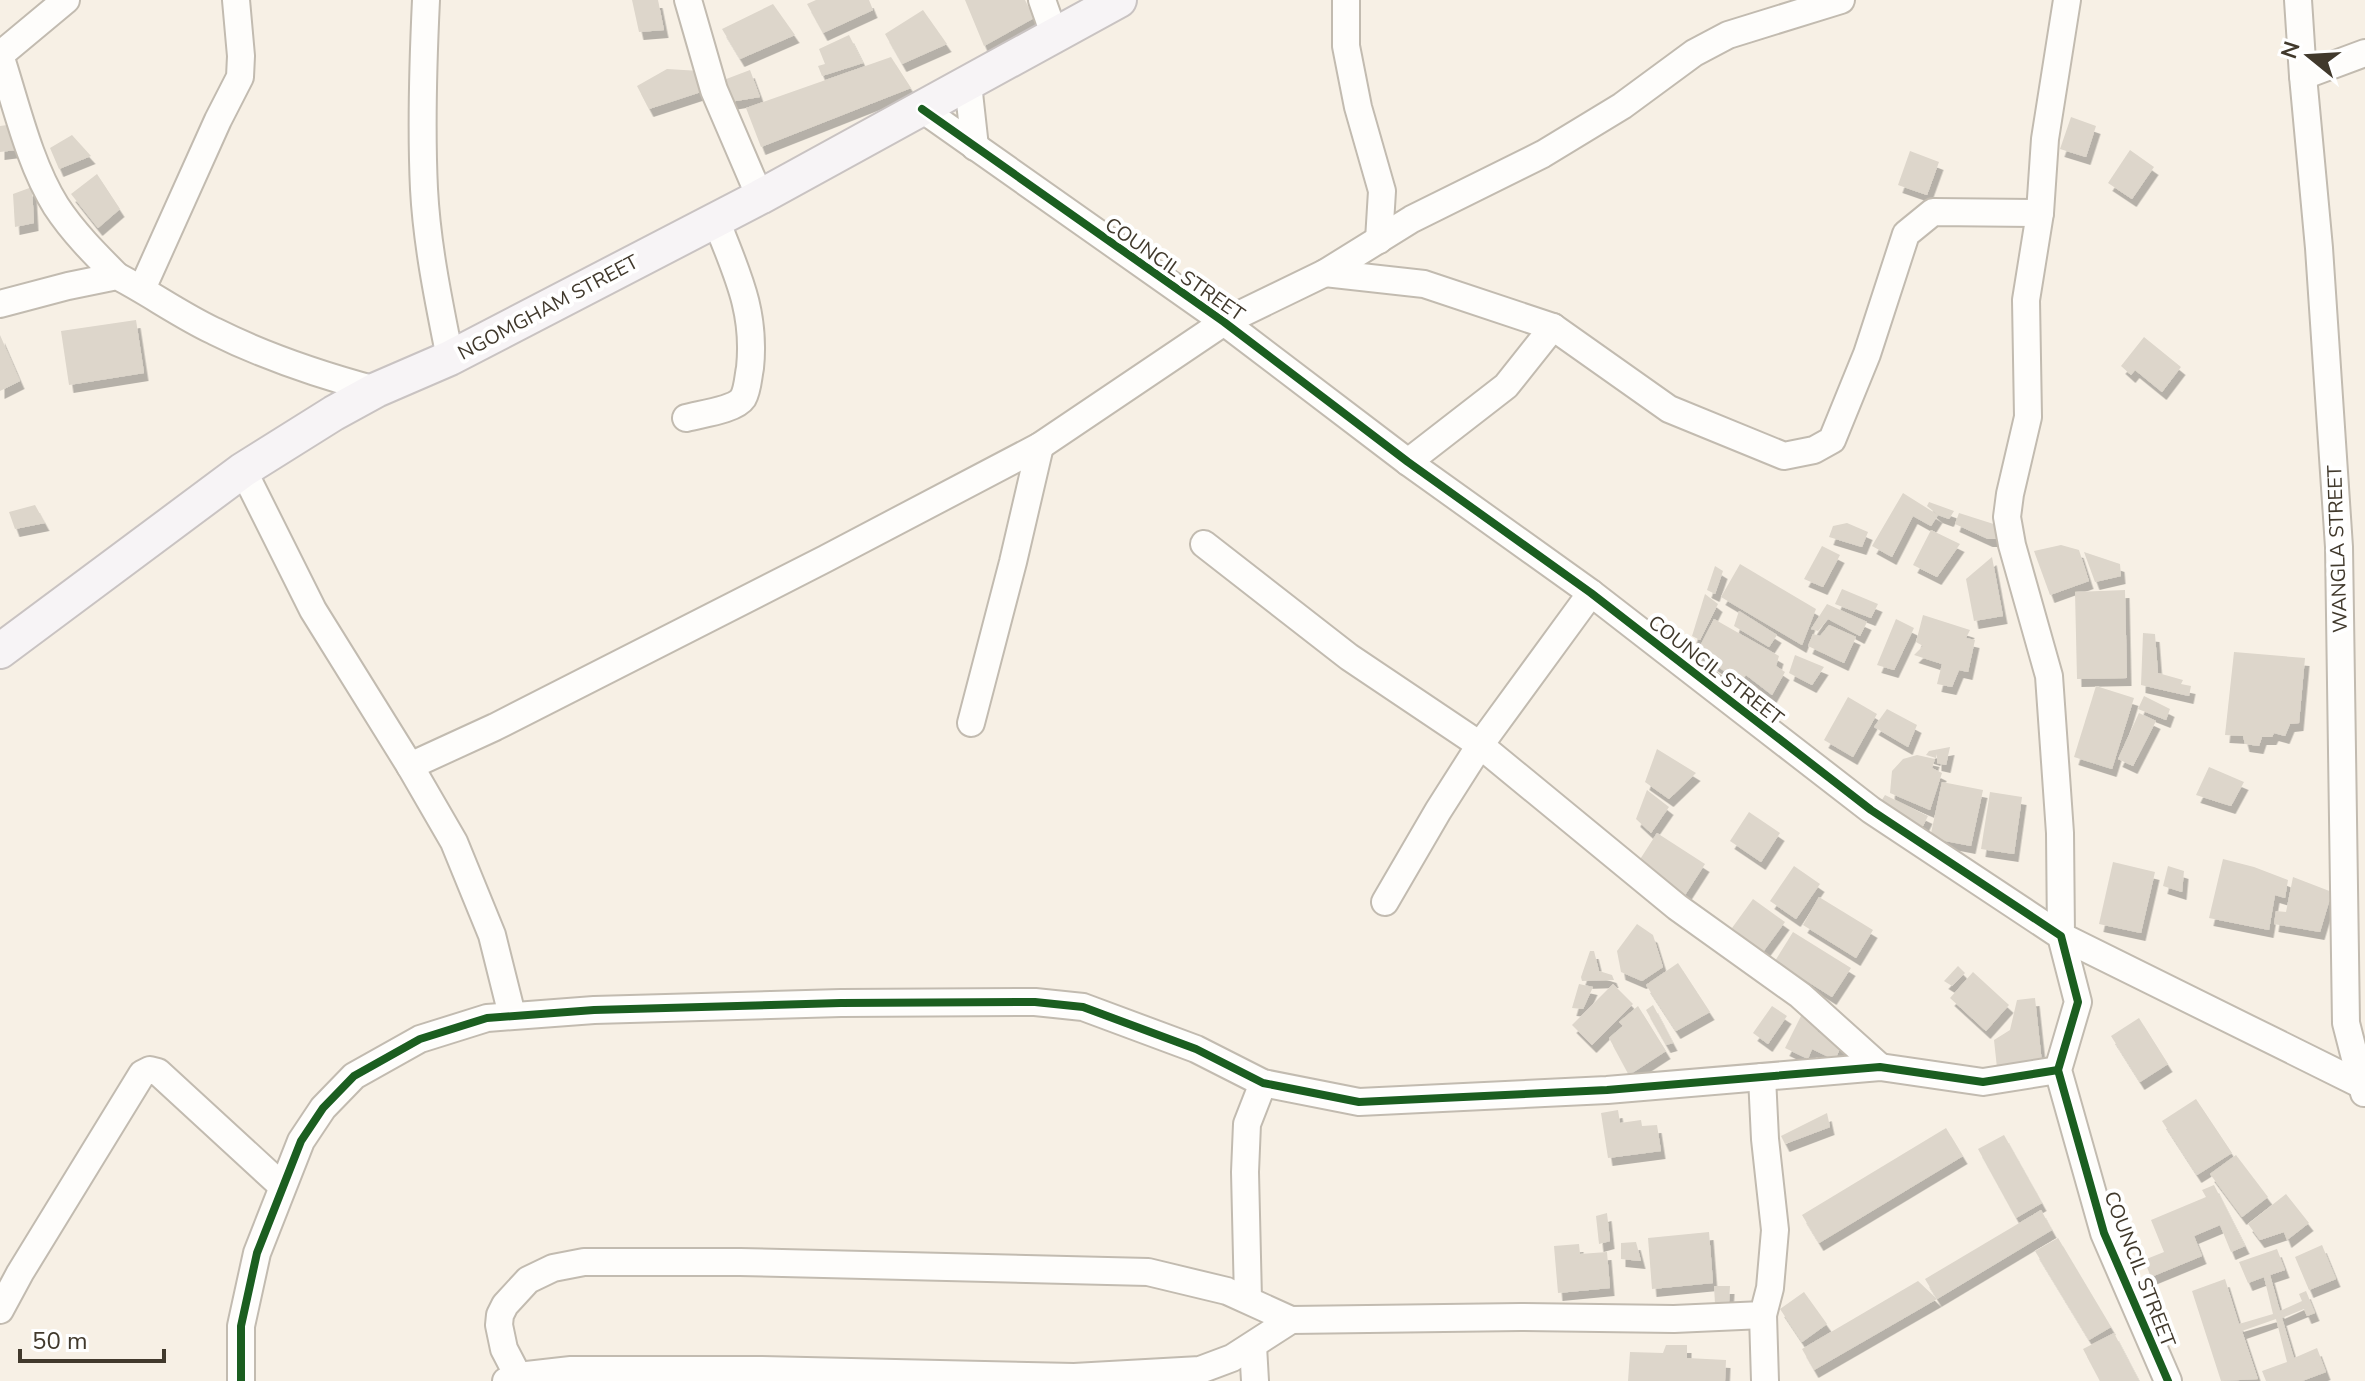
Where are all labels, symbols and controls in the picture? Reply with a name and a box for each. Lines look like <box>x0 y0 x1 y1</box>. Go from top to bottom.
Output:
north arrow <box>2269 16 2349 96</box>
text: N <box>2274 38 2308 63</box>
street label: COUNCIL STREET <box>1099 211 1250 328</box>
street label: NGOMGHAM STREET <box>453 248 643 367</box>
street label: WANGLA STREET <box>2321 465 2354 633</box>
street label: COUNCIL STREET <box>1642 609 1789 732</box>
street label: COUNCIL STREET <box>2097 1187 2182 1351</box>
scale bar <box>20 1313 164 1363</box>
text: 50 m <box>32 1325 88 1357</box>

